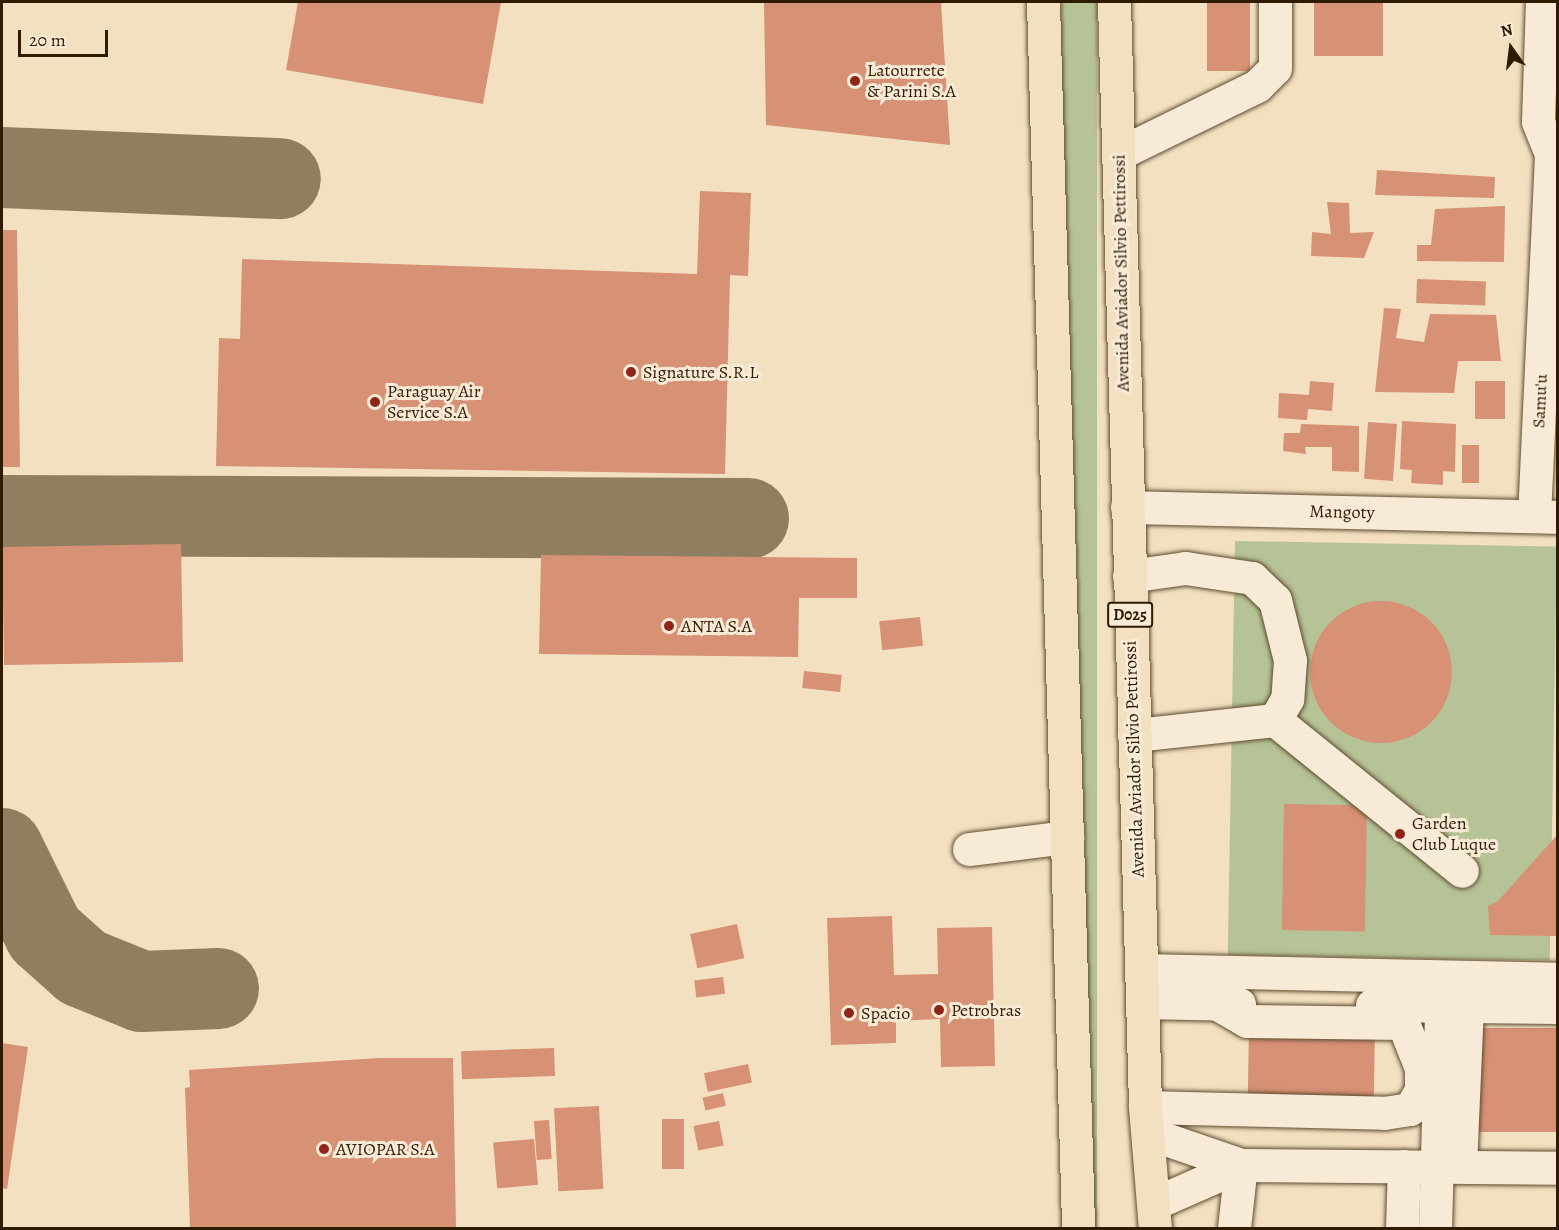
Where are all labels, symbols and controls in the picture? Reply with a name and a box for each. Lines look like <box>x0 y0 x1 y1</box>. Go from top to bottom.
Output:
scale bar <box>21 18 111 56</box>
north arrow <box>1481 18 1541 78</box>
text: N <box>1498 18 1515 43</box>
text: 20 m <box>29 28 66 52</box>
place label: Latourrete & Parini S.A <box>867 60 956 103</box>
marker: Latourrete & Parini S.A <box>848 74 862 88</box>
street label: Avenida Aviador Silvio Pettirossi <box>1108 154 1134 392</box>
place label: Signature S.R.L <box>643 361 758 383</box>
marker: Signature S.R.L <box>624 365 638 379</box>
street label: Samu'u <box>1528 373 1552 429</box>
place label: Paraguay Air Service S.A <box>387 381 481 424</box>
marker: Paraguay Air Service S.A <box>368 395 382 409</box>
street label: Mangoty <box>1309 501 1375 523</box>
road number: D025 <box>1106 602 1154 628</box>
place label: ANTA S.A <box>681 615 752 637</box>
marker: ANTA S.A <box>662 619 676 633</box>
street label: Avenida Aviador Silvio Pettirossi <box>1119 640 1149 878</box>
place label: Garden Club Luque <box>1412 813 1496 856</box>
marker: Garden Club Luque <box>1393 827 1407 841</box>
place label: Petrobras <box>951 999 1021 1021</box>
place label: Spacio <box>861 1002 910 1024</box>
marker: Petrobras <box>932 1003 946 1017</box>
marker: Spacio <box>842 1006 856 1020</box>
place label: AVIOPAR S.A <box>336 1138 435 1160</box>
marker: AVIOPAR S.A <box>317 1142 331 1156</box>

